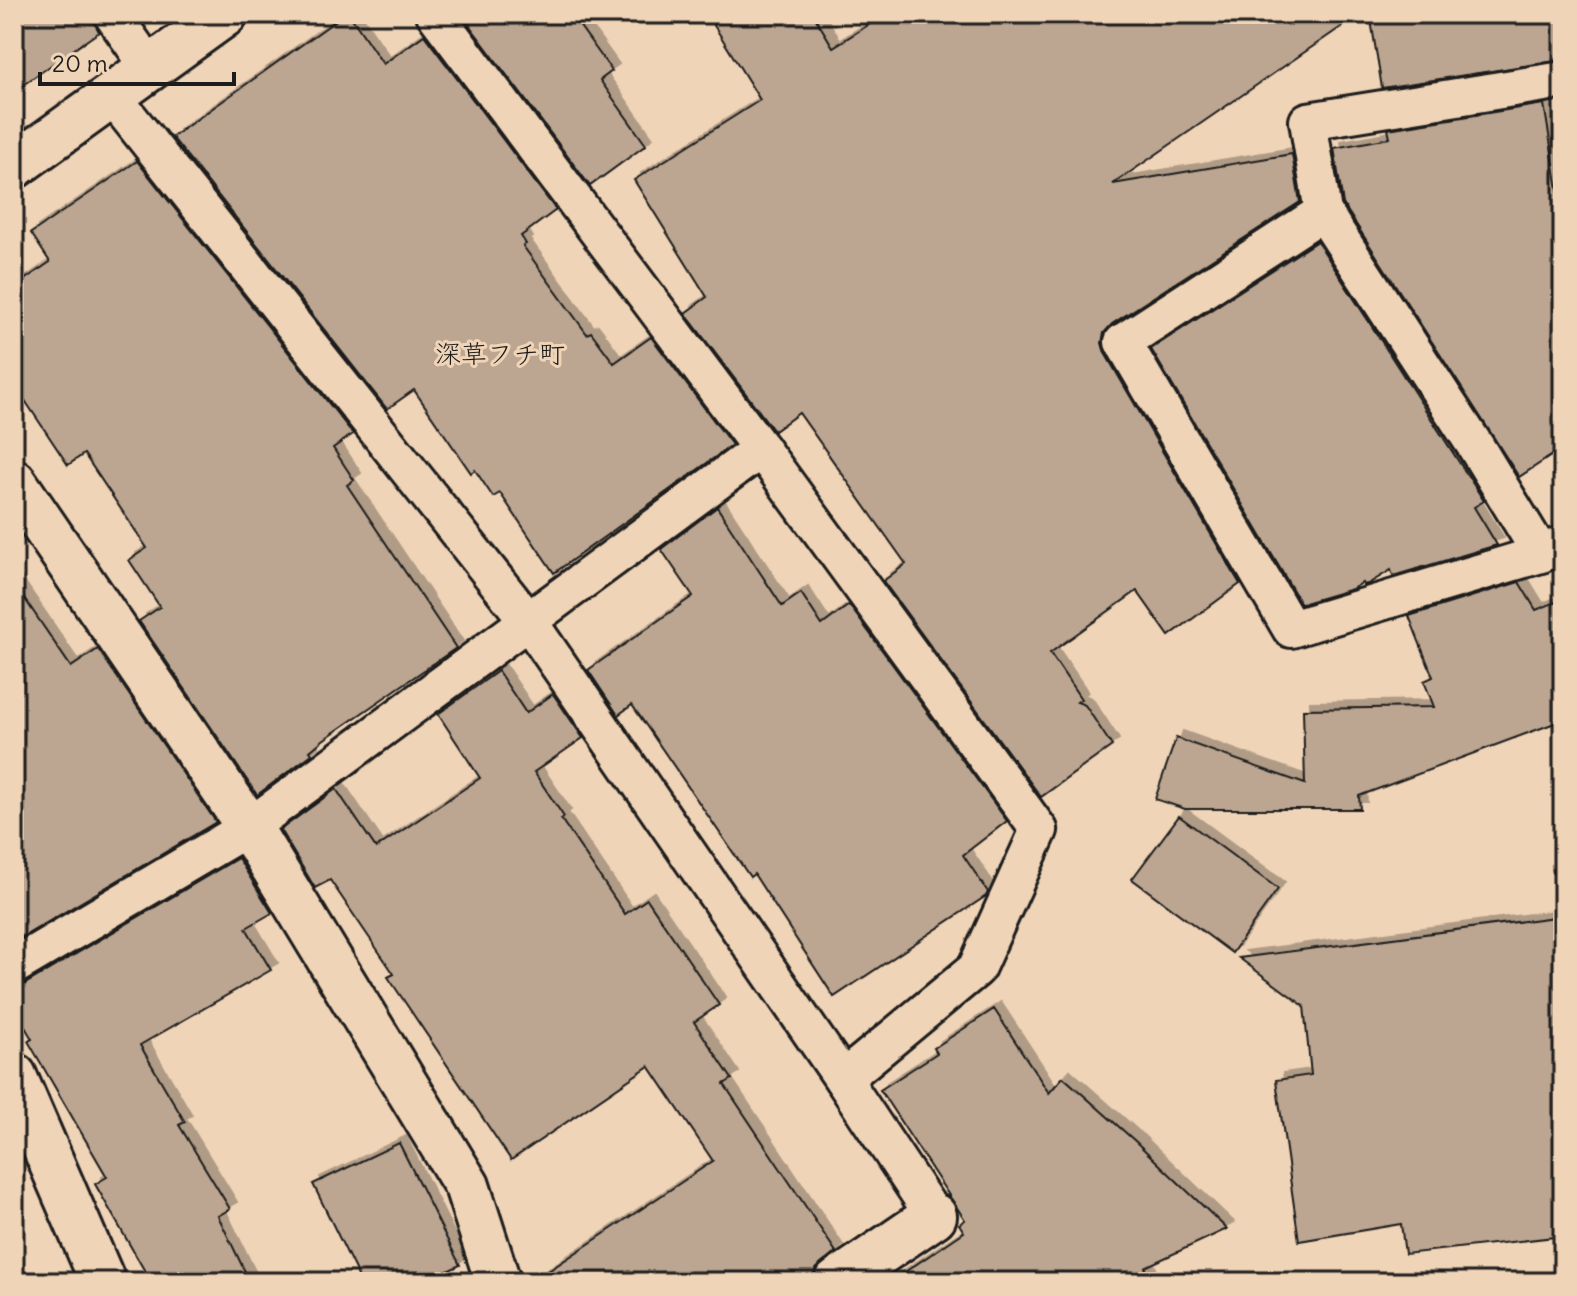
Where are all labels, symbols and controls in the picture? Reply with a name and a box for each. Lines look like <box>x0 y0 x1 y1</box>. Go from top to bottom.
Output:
scale bar <box>40 36 234 86</box>
text: 20 m <box>52 48 108 78</box>
district label: 深草フチ町 <box>435 337 565 370</box>

